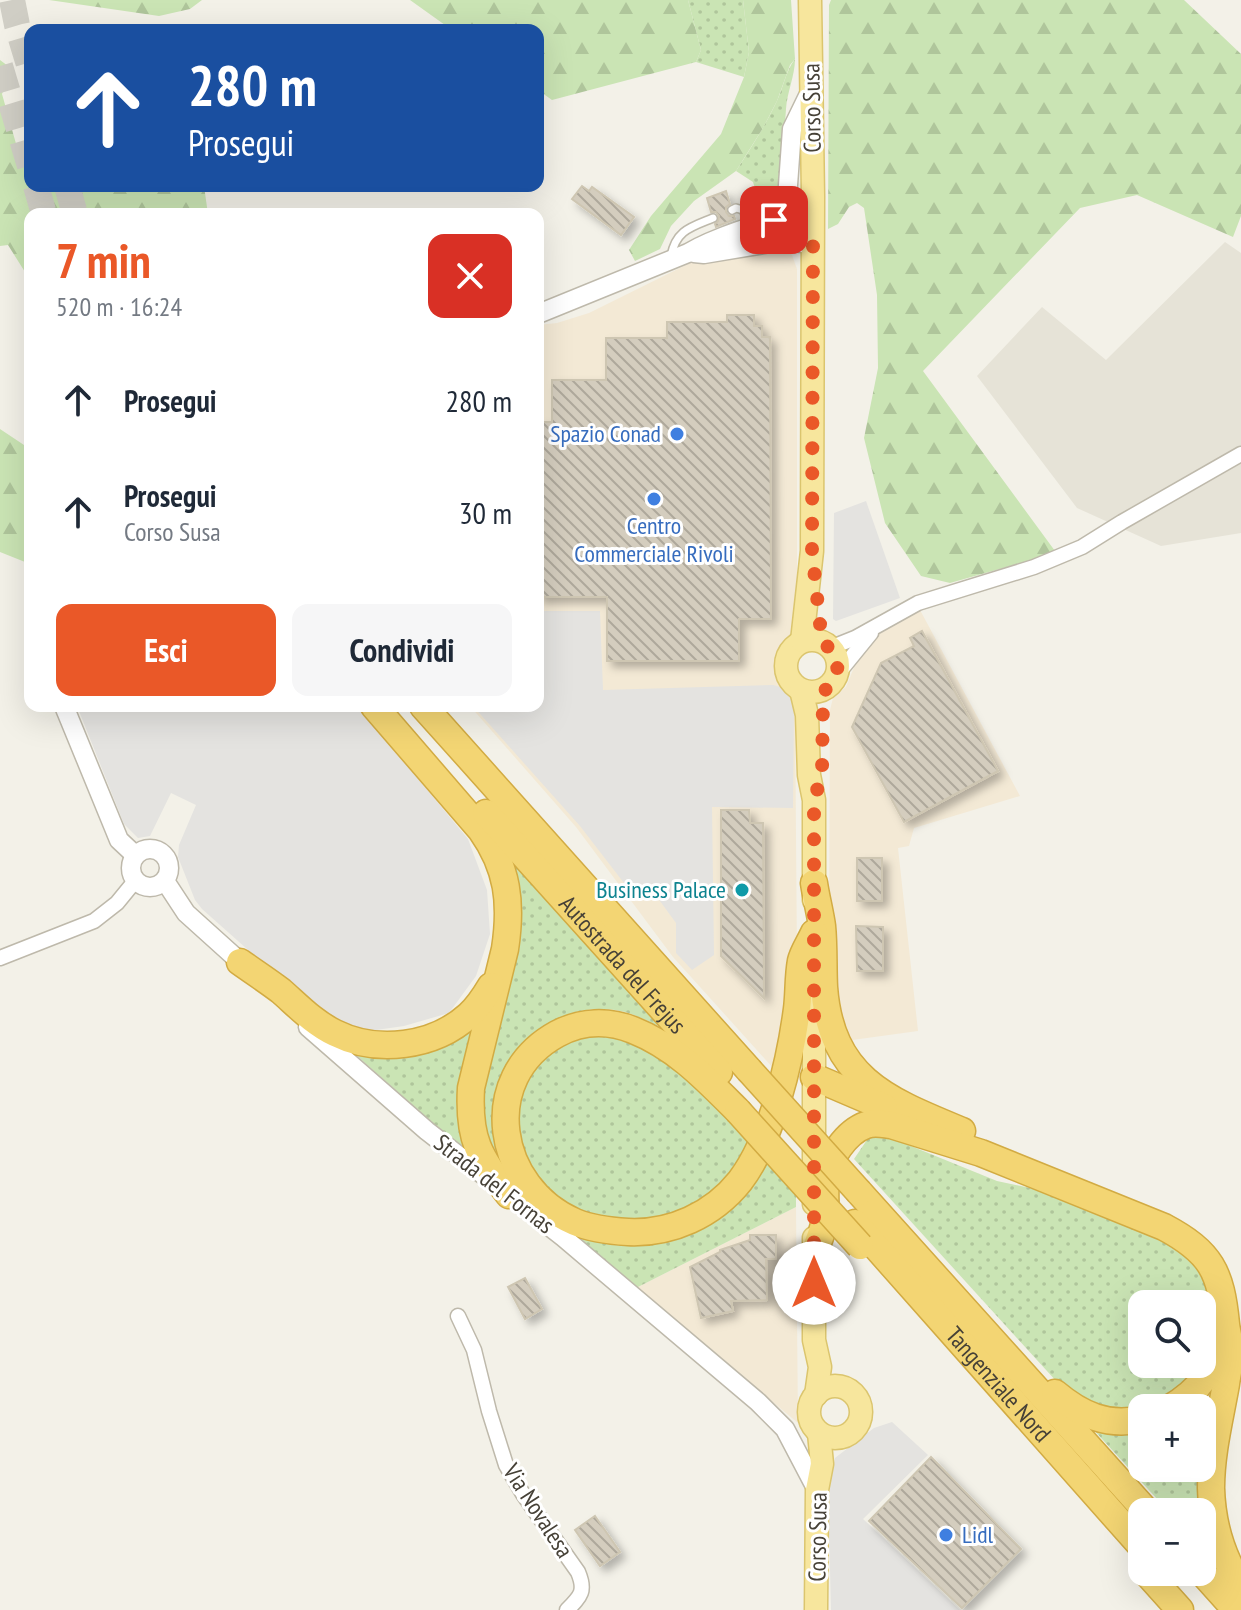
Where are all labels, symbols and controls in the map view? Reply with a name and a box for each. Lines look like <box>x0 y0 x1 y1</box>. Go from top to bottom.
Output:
text: 280 m <box>188 49 317 121</box>
icon: ahead <box>56 56 160 160</box>
street label: Corso Susa <box>795 63 828 153</box>
text: Prosegui <box>188 119 294 166</box>
pin <box>740 186 808 254</box>
icon: arrive <box>752 198 796 242</box>
text: 7 min <box>56 229 151 291</box>
button: close <box>428 234 512 318</box>
text: 520 m · 16:24 <box>56 290 182 323</box>
icon: ahead <box>56 378 100 422</box>
text: Prosegui <box>124 381 217 420</box>
text: 280 m <box>446 381 512 420</box>
place label: Spazio Conad <box>550 418 661 449</box>
marker: Spazio Conad <box>668 425 686 443</box>
text: Prosegui <box>124 476 217 515</box>
icon: ahead <box>56 490 100 534</box>
marker: Centro Commerciale Rivoli <box>645 490 663 508</box>
text: 30 m <box>459 493 512 532</box>
place label: Centro Commerciale Rivoli <box>574 510 734 569</box>
text: Corso Susa <box>124 515 221 548</box>
button: Esci <box>56 604 276 696</box>
button: Condividi <box>292 604 512 696</box>
place label: Business Palace <box>596 874 726 905</box>
marker: Business Palace <box>733 881 751 899</box>
street label: Autostrada del Frejus <box>553 889 693 1040</box>
street label: Strada del Fornas <box>428 1127 561 1240</box>
position arrow <box>772 1241 856 1325</box>
map controls <box>1128 1290 1216 1586</box>
button: search <box>1128 1290 1216 1378</box>
street label: Tangenziale Nord <box>939 1320 1058 1449</box>
button: + <box>1128 1394 1216 1482</box>
street label: Via Novalesa <box>496 1457 580 1564</box>
street label: Corso Susa <box>801 1492 834 1582</box>
button: − <box>1128 1498 1216 1586</box>
place label: Lidl <box>962 1519 994 1550</box>
marker: Lidl <box>937 1526 955 1544</box>

